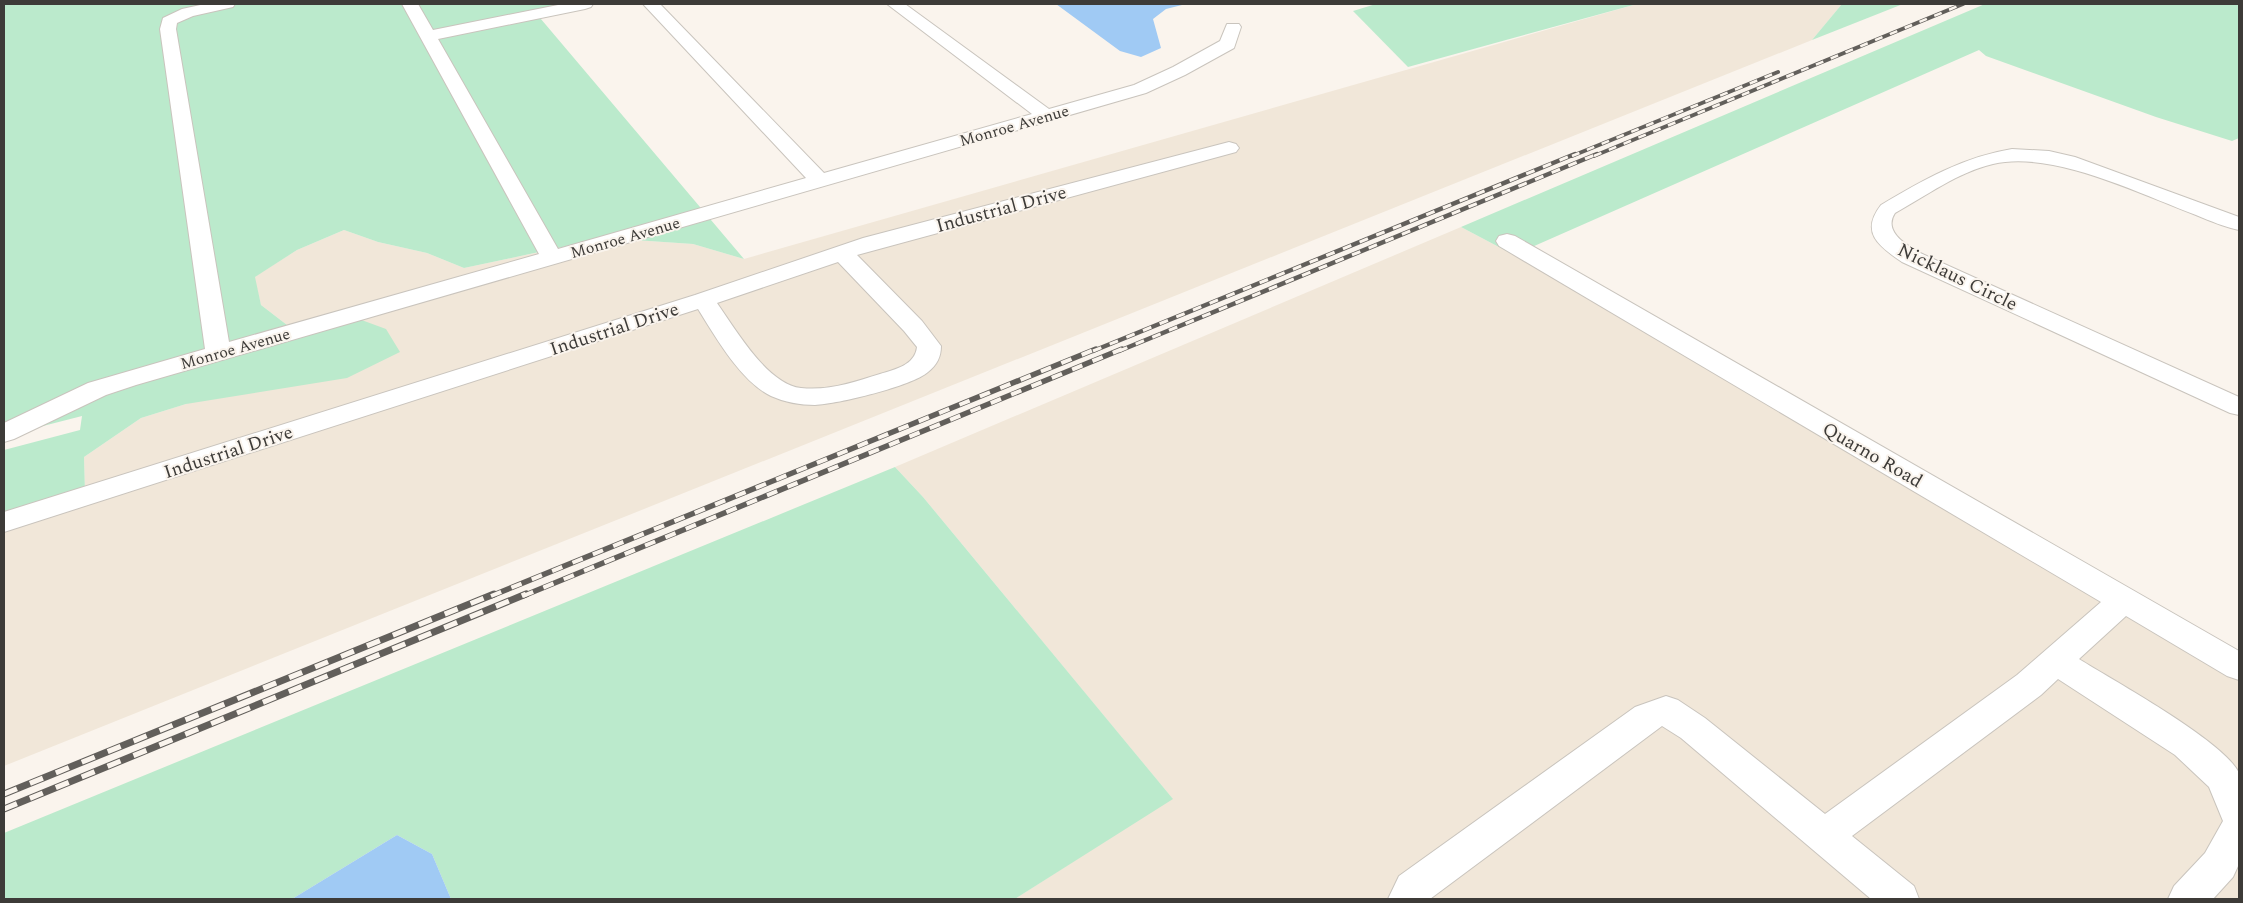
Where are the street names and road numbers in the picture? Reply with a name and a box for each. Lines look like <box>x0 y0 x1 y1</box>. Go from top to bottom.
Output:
street label: Monroe Avenue <box>957 99 1072 153</box>
street label: Industrial Drive <box>933 178 1070 241</box>
street label: Monroe Avenue <box>568 211 683 265</box>
street label: Nicklaus Circle <box>1892 236 2022 319</box>
street label: Industrial Drive <box>546 295 683 364</box>
street label: Monroe Avenue <box>178 322 293 376</box>
street label: Quarno Road <box>1817 415 1928 496</box>
street label: Industrial Drive <box>160 418 297 487</box>

